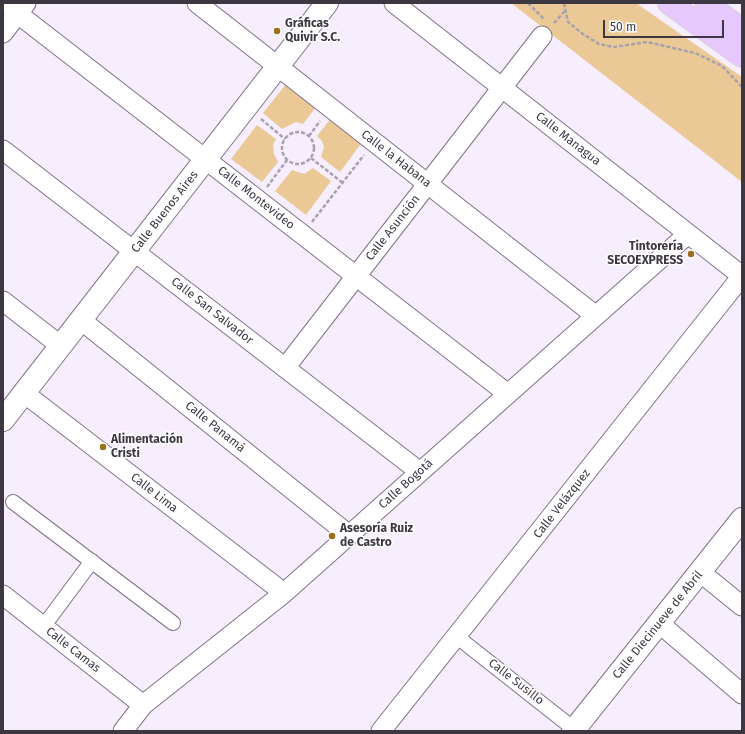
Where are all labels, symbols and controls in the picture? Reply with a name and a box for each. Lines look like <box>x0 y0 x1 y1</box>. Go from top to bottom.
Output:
scale bar <box>605 12 726 38</box>
place label: Gráficas Quivir S.C. <box>285 17 340 45</box>
text: 50 m <box>610 20 636 34</box>
marker: Gráficas Quivir S.C. <box>272 26 282 36</box>
street label: Calle Managua <box>533 109 603 169</box>
street label: Calle la Habana <box>358 127 434 191</box>
street label: Calle Montevideo <box>215 163 297 233</box>
street label: Calle Buenos Aires <box>129 168 201 256</box>
street label: Calle Asunción <box>363 192 423 264</box>
place label: Tintorería SECOEXPRESS <box>607 240 683 268</box>
marker: Tintorería SECOEXPRESS <box>686 249 696 259</box>
street label: Calle San Salvador <box>168 274 256 348</box>
street label: Calle Panamá <box>182 398 248 456</box>
place label: Alimentación Cristi <box>111 433 183 461</box>
marker: Alimentación Cristi <box>98 442 108 452</box>
street label: Calle Bogotá <box>376 456 436 512</box>
street label: Calle Velázquez <box>531 467 593 541</box>
street label: Calle Lima <box>128 470 180 516</box>
place label: Asesoría Ruiz de Castro <box>340 522 413 550</box>
marker: Asesoría Ruiz de Castro <box>327 531 337 541</box>
street label: Calle Diecinueve de Abril <box>610 568 706 682</box>
street label: Calle Camas <box>43 624 103 676</box>
street label: Calle Susillo <box>485 656 547 708</box>

